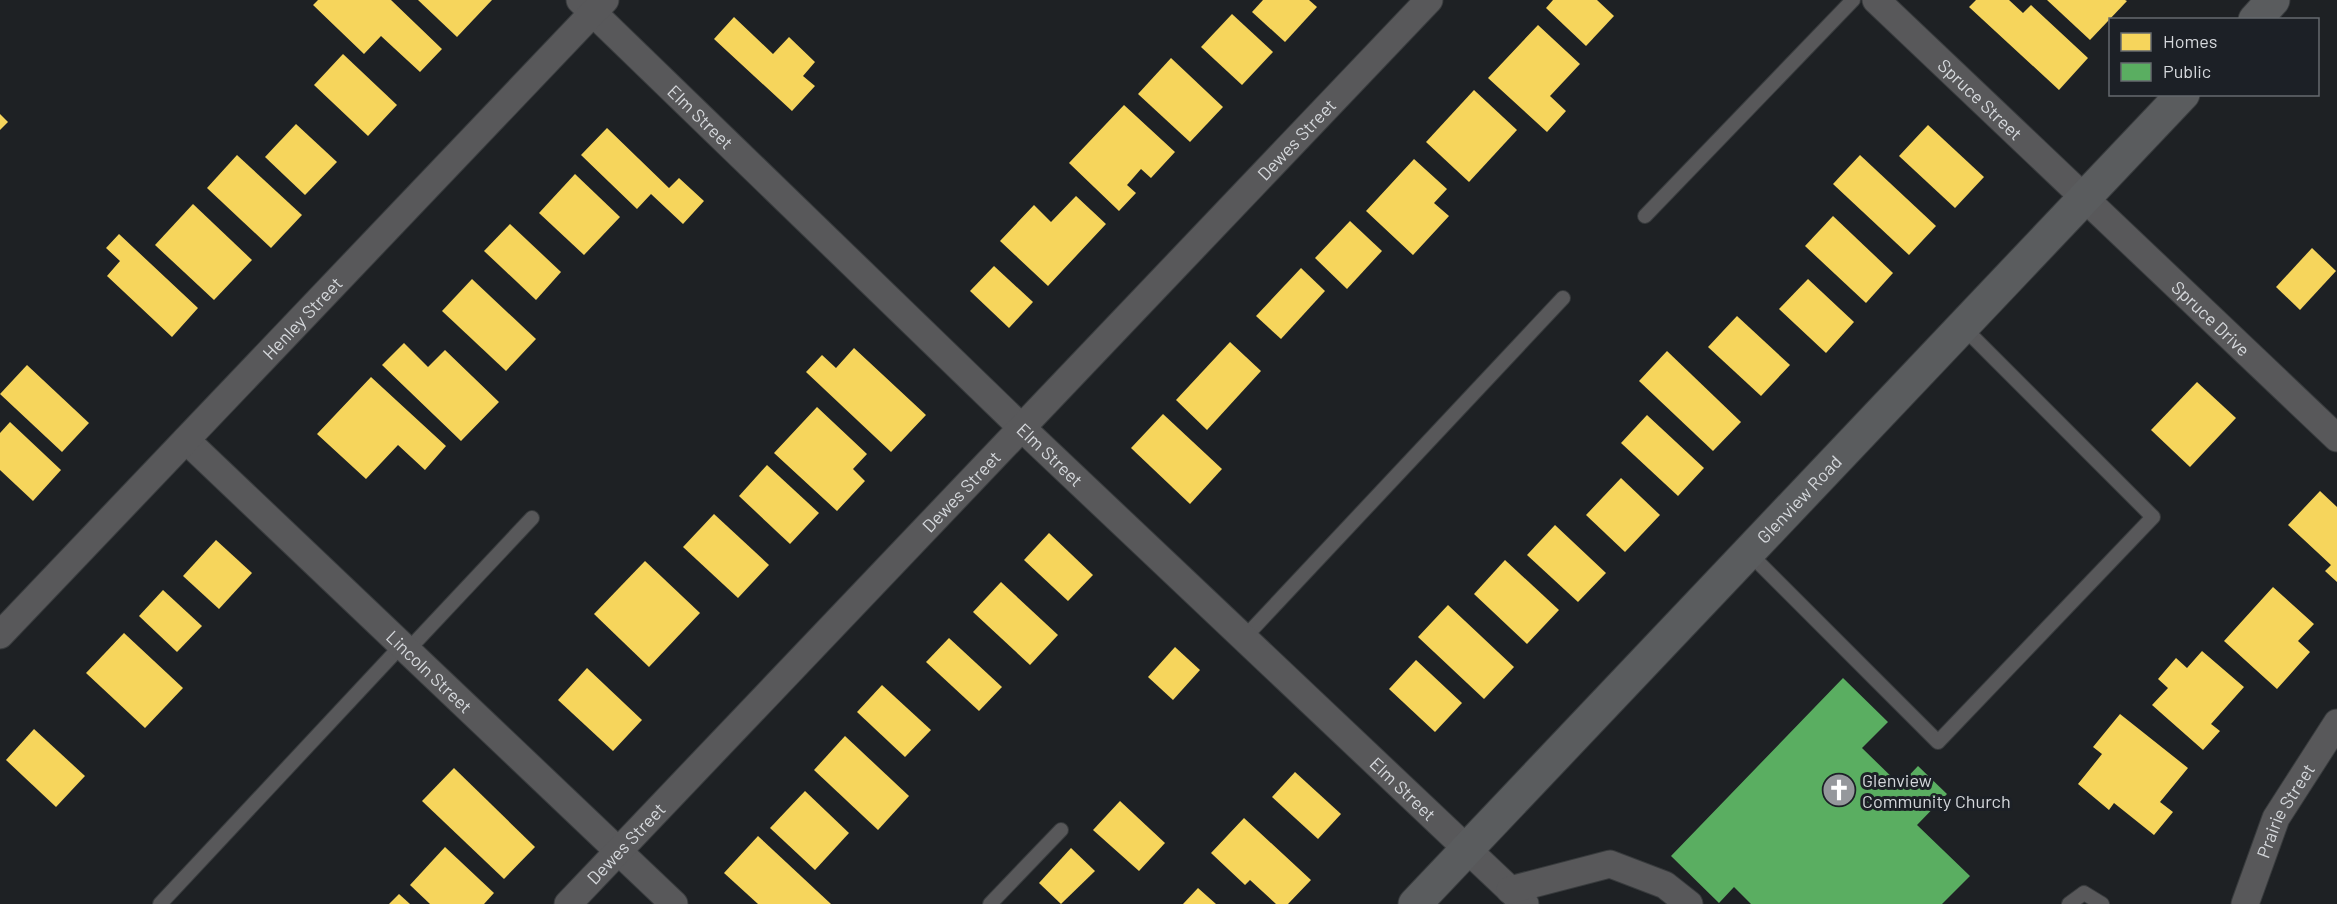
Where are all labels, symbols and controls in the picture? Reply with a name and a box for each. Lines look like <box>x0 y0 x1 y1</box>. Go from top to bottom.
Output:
legend <box>2109 18 2319 96</box>
text: Homes <box>2163 30 2217 52</box>
street label: Spruce Street <box>1934 54 2027 144</box>
text: Public <box>2163 60 2211 82</box>
street label: Elm Street <box>663 80 738 154</box>
street label: Dewes Street <box>1252 94 1340 185</box>
street label: Henley Street <box>258 272 347 364</box>
street label: Spruce Drive <box>2167 276 2255 360</box>
street label: Elm Street <box>1013 418 1088 491</box>
street label: Dewes Street <box>917 446 1005 537</box>
street label: Glenview Road <box>1752 450 1846 548</box>
street label: Lincoln Street <box>382 626 477 717</box>
street label: Elm Street <box>1366 752 1441 825</box>
street label: Prairie Street <box>2252 759 2319 861</box>
place label: Glenview Community Church <box>1862 769 2011 812</box>
church icon: Glenview Community Church <box>1821 772 1857 808</box>
street label: Dewes Street <box>582 798 670 888</box>

